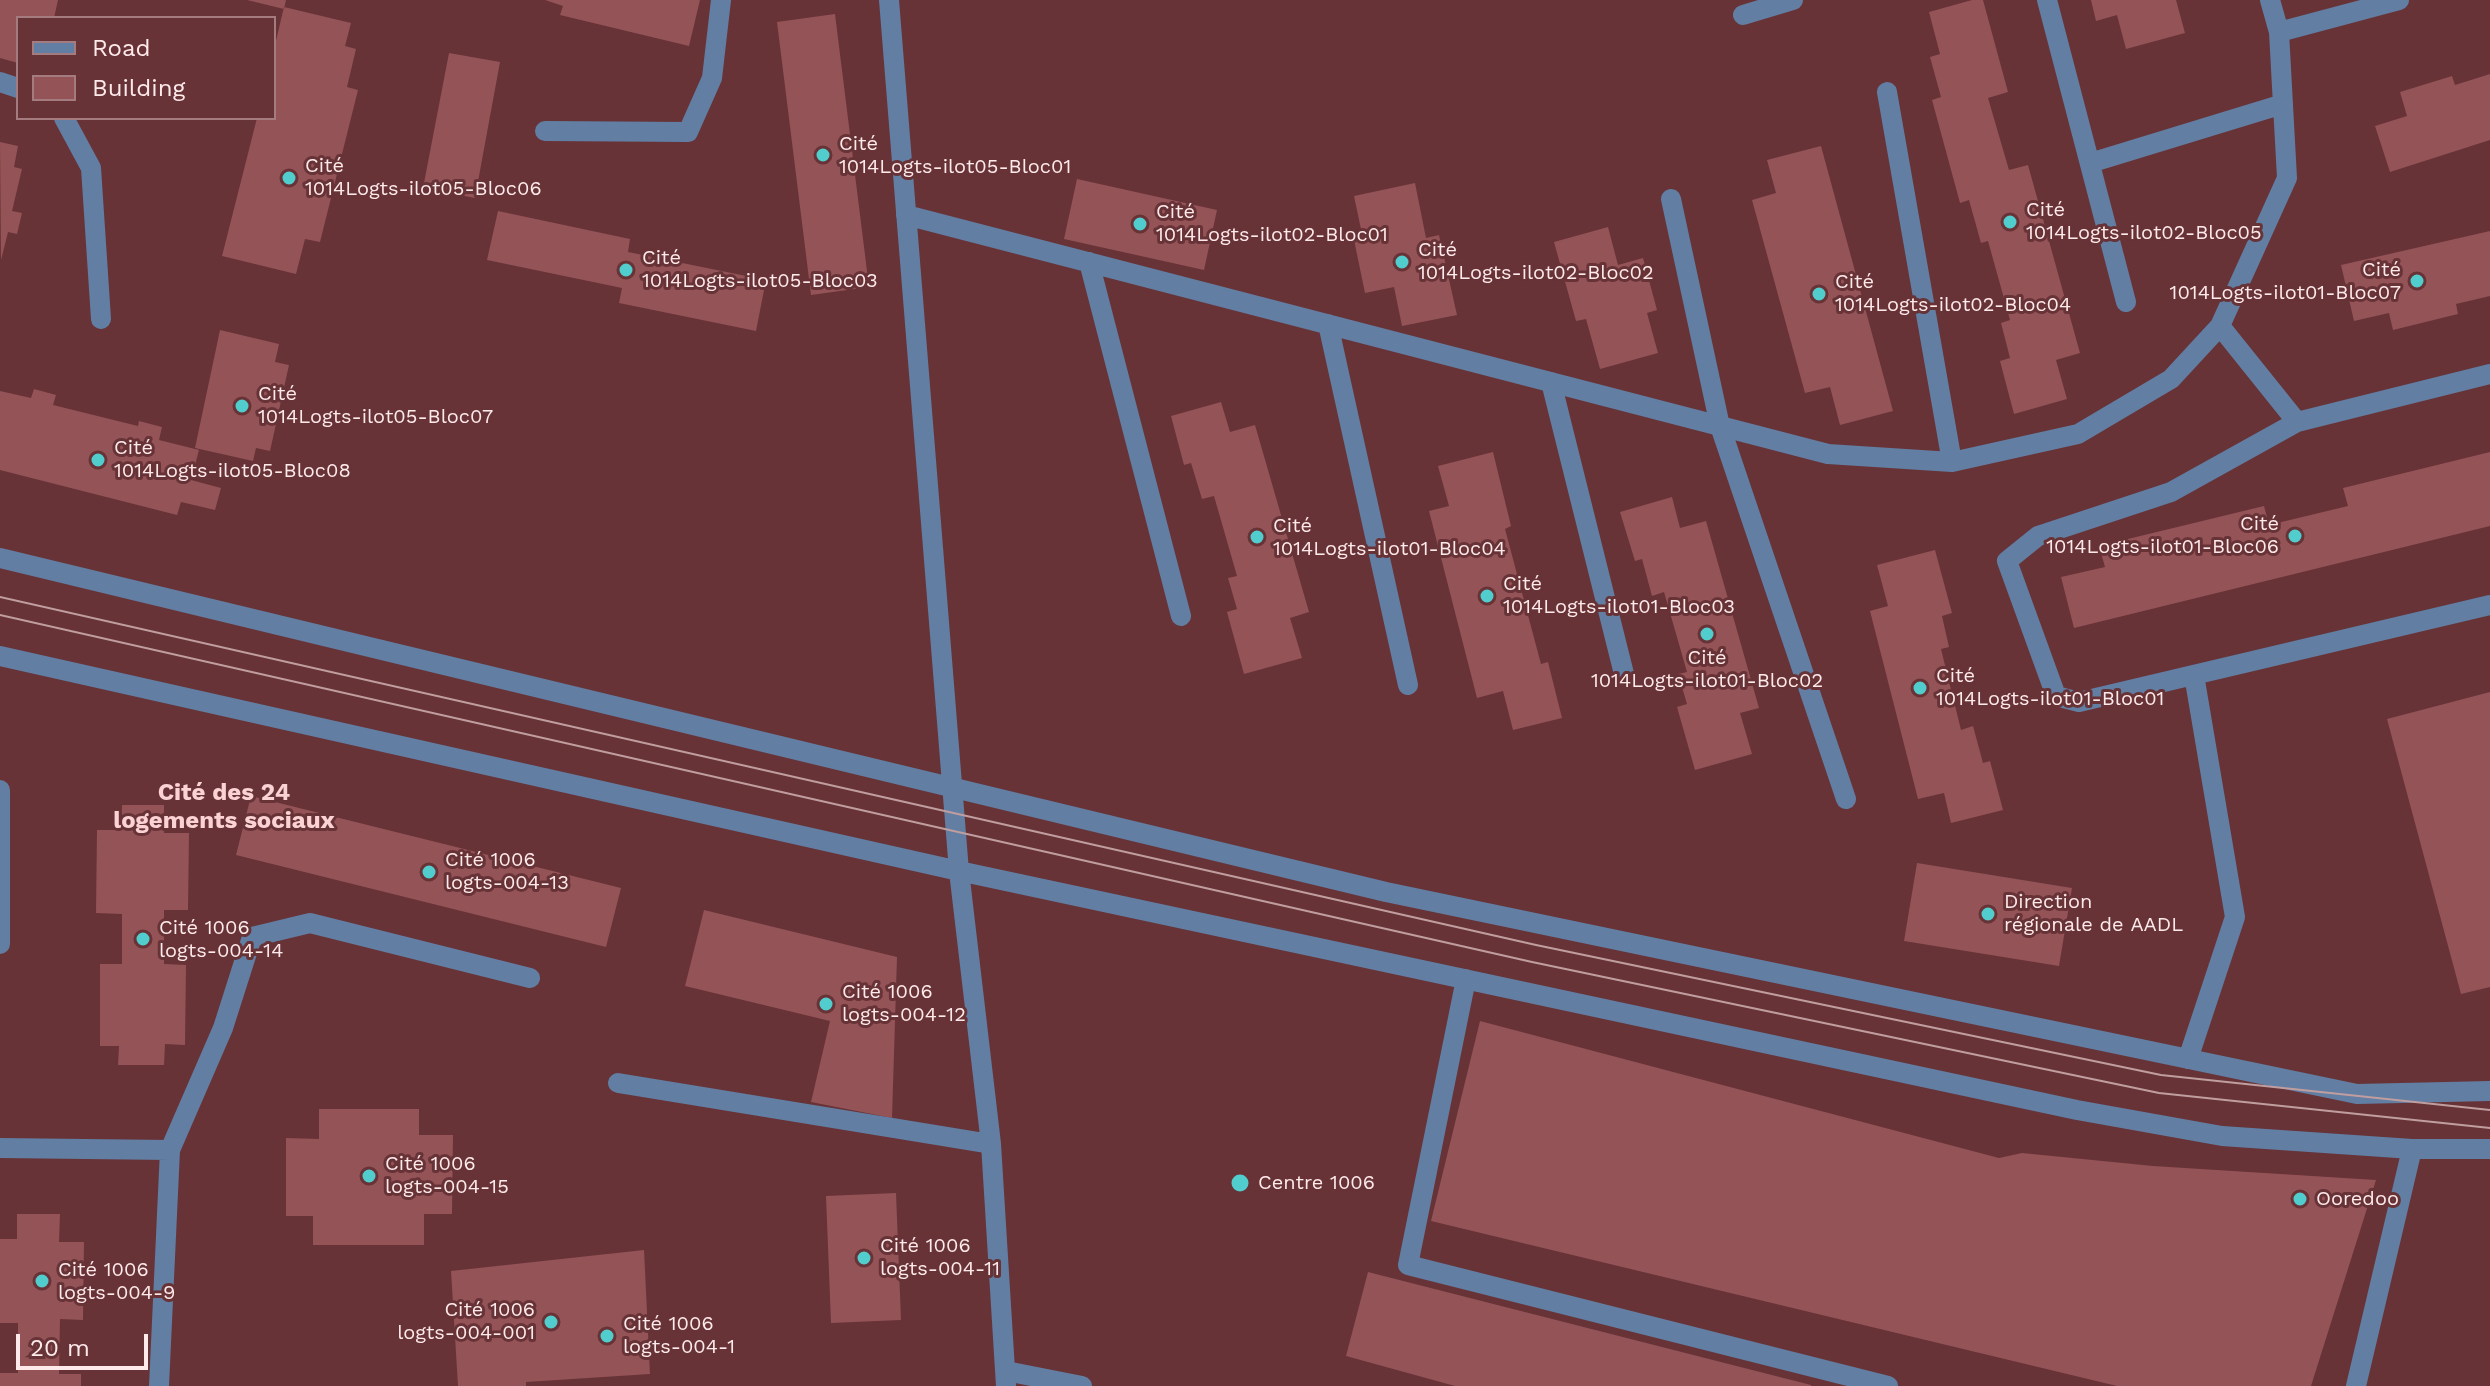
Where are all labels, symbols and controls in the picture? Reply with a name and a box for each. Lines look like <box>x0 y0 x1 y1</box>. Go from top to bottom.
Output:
legend <box>16 16 276 120</box>
text: Road <box>92 34 151 62</box>
text: Building <box>92 74 185 102</box>
place label: Cité 1014Logts-ilot05-Bloc01 <box>839 132 1071 179</box>
marker: Cité 1014Logts-ilot05-Bloc01 <box>814 146 832 164</box>
place label: Cité 1014Logts-ilot05-Bloc06 <box>305 154 542 201</box>
marker: Cité 1014Logts-ilot05-Bloc06 <box>280 169 298 187</box>
place label: Cité 1014Logts-ilot02-Bloc05 <box>2026 198 2262 245</box>
place label: Cité 1014Logts-ilot02-Bloc01 <box>1156 200 1388 247</box>
marker: Cité 1014Logts-ilot02-Bloc05 <box>2001 213 2019 231</box>
marker: Cité 1014Logts-ilot02-Bloc01 <box>1131 215 1149 233</box>
place label: Cité 1014Logts-ilot02-Bloc02 <box>1418 238 1654 285</box>
place label: Cité 1014Logts-ilot05-Bloc03 <box>642 246 878 293</box>
marker: Cité 1014Logts-ilot02-Bloc02 <box>1393 253 1411 271</box>
place label: Cité 1014Logts-ilot01-Bloc07 <box>2170 258 2401 305</box>
marker: Cité 1014Logts-ilot05-Bloc03 <box>617 261 635 279</box>
place label: Cité 1014Logts-ilot02-Bloc04 <box>1835 270 2071 317</box>
marker: Cité 1014Logts-ilot01-Bloc07 <box>2408 272 2426 290</box>
marker: Cité 1014Logts-ilot02-Bloc04 <box>1810 285 1828 303</box>
place label: Cité 1014Logts-ilot05-Bloc07 <box>258 382 493 429</box>
marker: Cité 1014Logts-ilot05-Bloc07 <box>233 397 251 415</box>
place label: Cité 1014Logts-ilot05-Bloc08 <box>114 436 351 483</box>
marker: Cité 1014Logts-ilot05-Bloc08 <box>89 451 107 469</box>
place label: Cité 1014Logts-ilot01-Bloc06 <box>2046 512 2279 559</box>
place label: Cité 1014Logts-ilot01-Bloc04 <box>1273 514 1506 561</box>
marker: Cité 1014Logts-ilot01-Bloc06 <box>2286 527 2304 545</box>
marker: Cité 1014Logts-ilot01-Bloc04 <box>1248 528 1266 546</box>
place label: Cité 1014Logts-ilot01-Bloc03 <box>1503 572 1735 619</box>
marker: Cité 1014Logts-ilot01-Bloc03 <box>1478 587 1496 605</box>
marker: Cité 1014Logts-ilot01-Bloc02 <box>1698 625 1716 643</box>
place label: Cité 1014Logts-ilot01-Bloc02 <box>1591 646 1823 693</box>
place label: Cité 1014Logts-ilot01-Bloc01 <box>1936 664 2164 711</box>
marker: Cité 1014Logts-ilot01-Bloc01 <box>1911 679 1929 697</box>
district label: Cité des 24 logements sociaux <box>113 779 335 835</box>
place label: Cité 1006 logts-004-13 <box>445 848 569 895</box>
marker: Cité 1006 logts-004-13 <box>420 863 438 881</box>
place label: Direction régionale de AADL <box>2004 890 2183 937</box>
marker: Direction régionale de AADL <box>1979 905 1997 923</box>
place label: Cité 1006 logts-004-14 <box>159 916 283 963</box>
marker: Cité 1006 logts-004-14 <box>134 930 152 948</box>
place label: Cité 1006 logts-004-12 <box>842 980 966 1027</box>
marker: Cité 1006 logts-004-12 <box>817 995 835 1013</box>
place label: Cité 1006 logts-004-15 <box>385 1152 509 1199</box>
marker: Cité 1006 logts-004-15 <box>360 1167 378 1185</box>
place label: Centre 1006 <box>1258 1171 1375 1195</box>
marker: Centre 1006 <box>1229 1172 1251 1194</box>
place label: Ooredoo <box>2316 1187 2399 1211</box>
marker: Ooredoo <box>2291 1190 2309 1208</box>
place label: Cité 1006 logts-004-11 <box>880 1234 1000 1281</box>
marker: Cité 1006 logts-004-11 <box>855 1249 873 1267</box>
place label: Cité 1006 logts-004-9 <box>58 1258 175 1305</box>
marker: Cité 1006 logts-004-9 <box>33 1272 51 1290</box>
place label: Cité 1006 logts-004-001 <box>397 1298 535 1345</box>
place label: Cité 1006 logts-004-1 <box>623 1312 735 1359</box>
marker: Cité 1006 logts-004-001 <box>542 1313 560 1331</box>
scale bar <box>20 1318 152 1368</box>
marker: Cité 1006 logts-004-1 <box>598 1327 616 1345</box>
text: 20 m <box>30 1334 90 1362</box>

